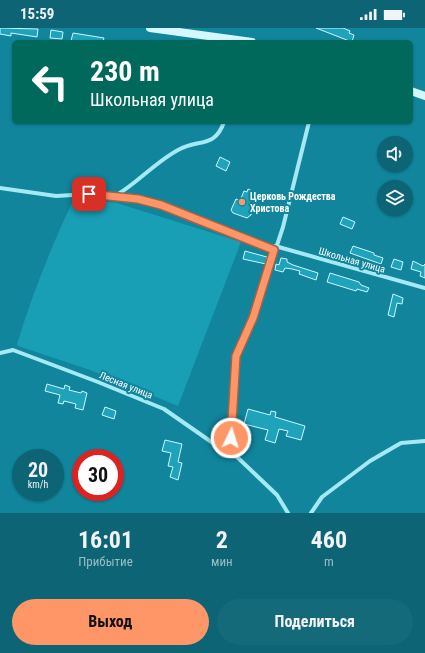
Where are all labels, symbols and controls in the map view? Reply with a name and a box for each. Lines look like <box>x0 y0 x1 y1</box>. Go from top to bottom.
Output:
text: 15:59 <box>20 5 54 23</box>
text: 230 m <box>90 55 160 88</box>
icon: left <box>24 56 76 108</box>
text: Школьная улица <box>90 89 214 110</box>
map controls <box>377 136 413 216</box>
button: sound <box>377 136 413 172</box>
pin <box>72 177 106 211</box>
button: layers <box>377 180 413 216</box>
icon: arrive <box>78 183 100 205</box>
place label: Церковь Рождества Христова <box>250 191 336 214</box>
marker: Церковь Рождества Христова <box>237 197 247 207</box>
street label: Школьная улица <box>317 245 387 275</box>
street label: Лесная улица <box>98 369 155 401</box>
position arrow <box>210 417 252 459</box>
speed limit sign: 30 <box>72 449 124 501</box>
text: 20 <box>28 458 48 482</box>
text: km/h <box>28 479 48 490</box>
text: 16:01 <box>78 526 133 554</box>
text: 2 <box>216 526 228 554</box>
text: 460 <box>311 526 347 554</box>
text: Прибытие <box>78 554 133 569</box>
text: мин <box>211 554 233 569</box>
text: m <box>324 554 334 569</box>
button: Выход <box>12 599 209 645</box>
button: Поделиться <box>217 599 413 645</box>

